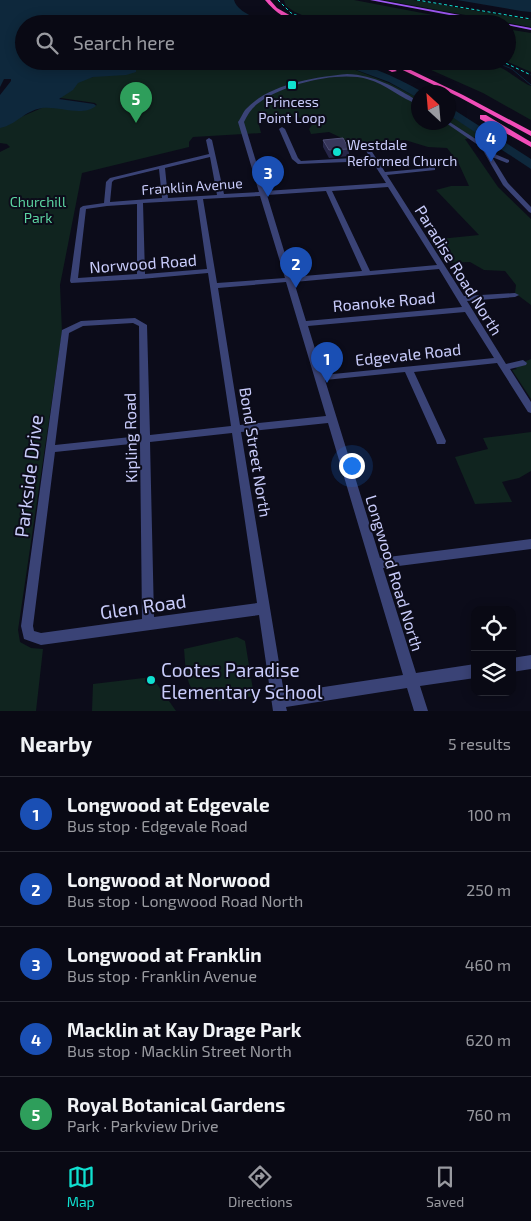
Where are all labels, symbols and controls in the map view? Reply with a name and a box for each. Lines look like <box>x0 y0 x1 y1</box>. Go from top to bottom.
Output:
search box <box>15 15 516 70</box>
icon: search <box>33 29 61 57</box>
text: Search here <box>73 31 175 54</box>
marker: Princess Point Loop <box>286 79 298 91</box>
pin: 5 <box>120 82 152 123</box>
north arrow <box>411 85 456 130</box>
place label: Princess Point Loop <box>258 93 326 126</box>
pin: 4 <box>475 121 507 162</box>
place label: Westdale Reformed Church <box>347 136 457 169</box>
marker: Westdale Reformed Church <box>331 146 343 158</box>
pin: 3 <box>252 156 284 197</box>
street label: Franklin Avenue <box>141 174 243 198</box>
park label: Churchill Park <box>10 193 67 226</box>
street label: Paradise Road North <box>411 202 507 338</box>
pin: 2 <box>280 247 312 288</box>
street label: Norwood Road <box>89 250 197 276</box>
street label: Roanoke Road <box>332 287 436 315</box>
street label: Edgevale Road <box>354 339 462 369</box>
pin: 1 <box>311 342 343 383</box>
street label: Bond Street North <box>236 386 276 518</box>
street label: Kipling Road <box>120 393 140 483</box>
street label: Parkside Drive <box>9 413 47 539</box>
your location <box>339 453 365 479</box>
street label: Longwood Road North <box>362 493 428 653</box>
street label: Glen Road <box>98 589 188 623</box>
map controls <box>471 606 516 696</box>
button: locate <box>471 606 516 651</box>
button: layers <box>471 651 516 696</box>
place label: Cootes Paradise Elementary School <box>161 658 323 703</box>
marker: Cootes Paradise Elementary School <box>145 674 157 686</box>
text: Nearby <box>20 731 92 756</box>
text: 5 results <box>448 734 511 753</box>
text: Longwood at Edgevale <box>67 793 270 816</box>
text: 1 <box>33 805 39 824</box>
text: 100 m <box>468 805 511 824</box>
text: Bus stop · Edgevale Road <box>67 816 248 835</box>
text: Longwood at Norwood <box>67 868 270 891</box>
text: 2 <box>31 880 41 899</box>
text: 250 m <box>466 880 511 899</box>
text: Bus stop · Longwood Road North <box>67 891 303 910</box>
text: Longwood at Franklin <box>67 943 262 966</box>
text: 3 <box>31 955 41 974</box>
text: 460 m <box>465 955 511 974</box>
text: Bus stop · Franklin Avenue <box>67 966 257 985</box>
text: Macklin at Kay Drage Park <box>67 1018 301 1041</box>
text: 4 <box>31 1030 41 1049</box>
text: 620 m <box>466 1030 511 1049</box>
text: Bus stop · Macklin Street North <box>67 1041 292 1060</box>
text: Royal Botanical Gardens <box>67 1093 285 1116</box>
text: 5 <box>32 1105 40 1124</box>
text: 760 m <box>466 1105 511 1124</box>
text: Park · Parkview Drive <box>67 1116 219 1135</box>
tab: Map <box>67 1163 95 1210</box>
tab: Directions <box>228 1163 293 1210</box>
tab: Saved <box>426 1163 464 1210</box>

